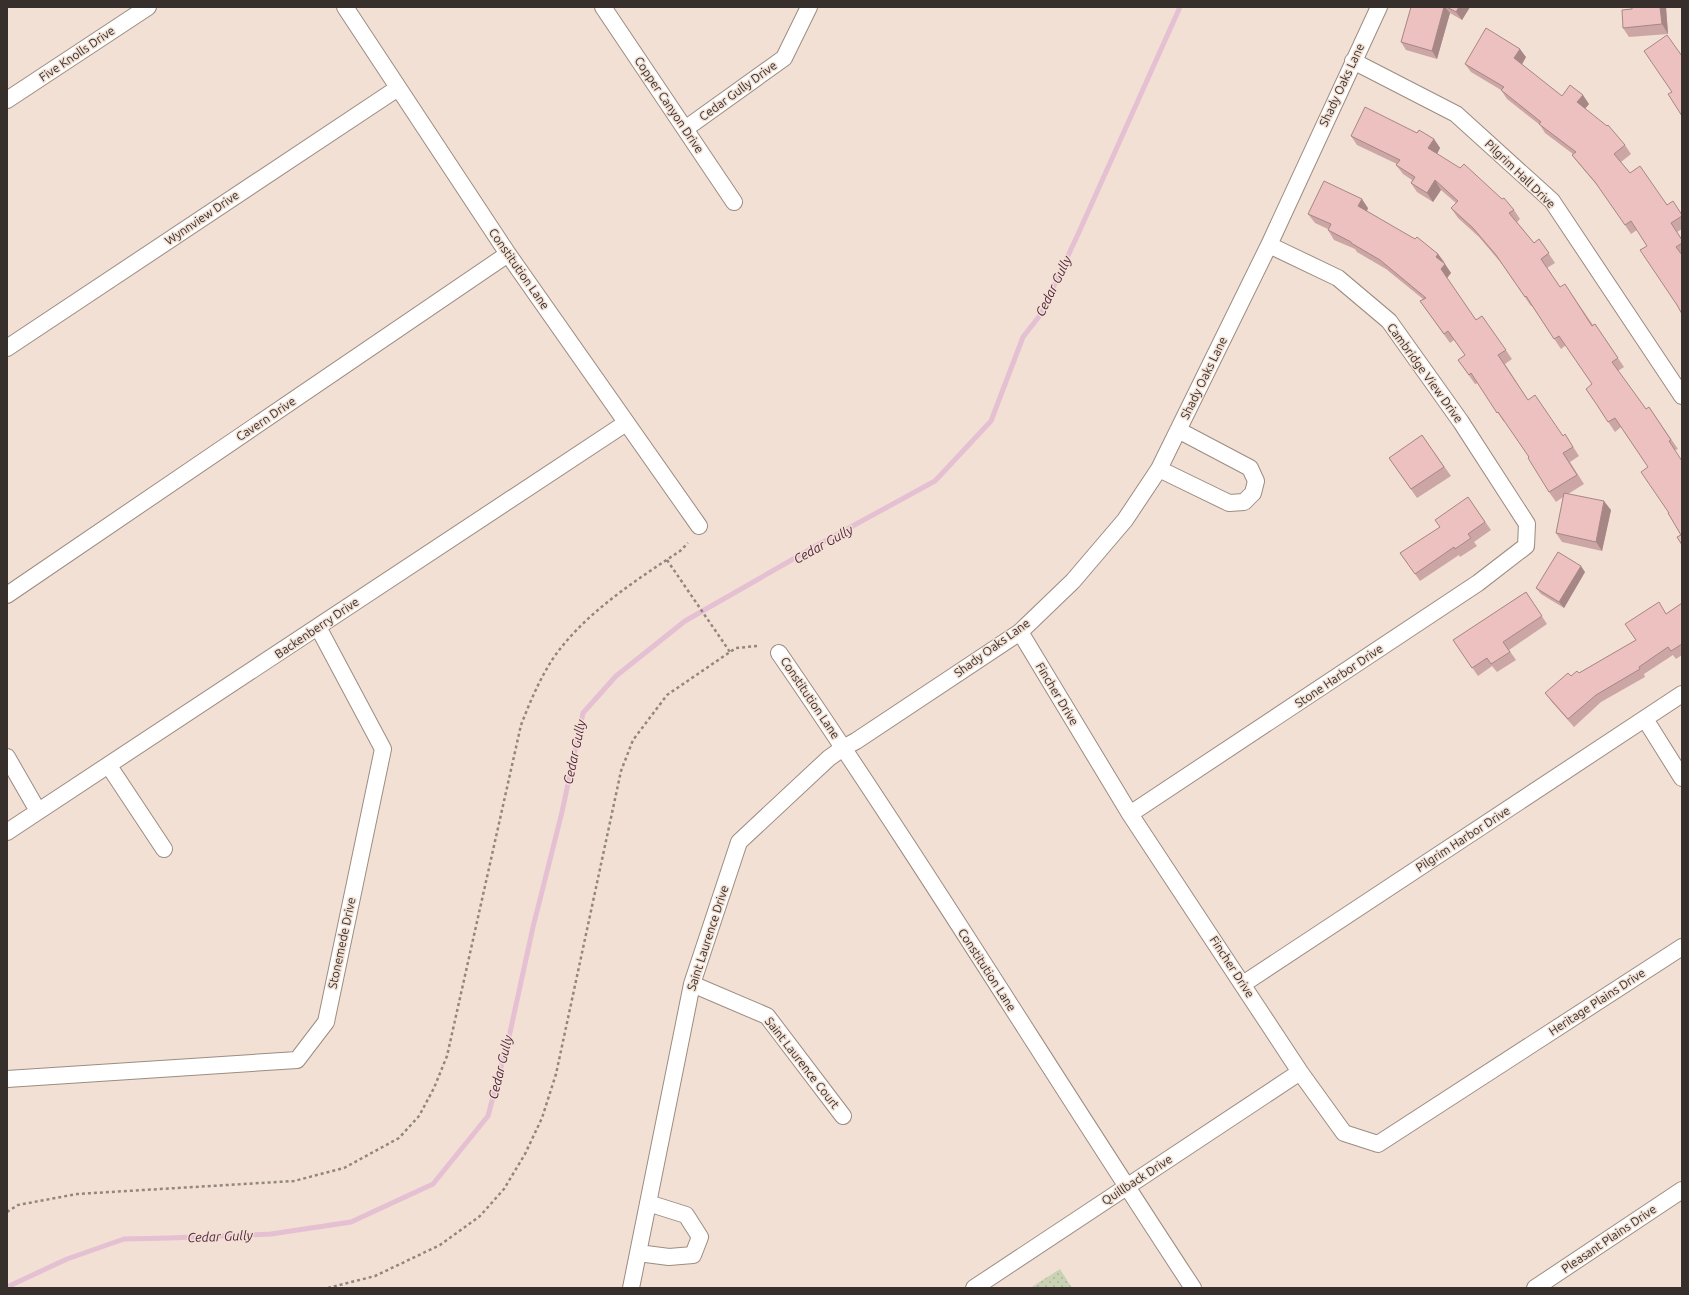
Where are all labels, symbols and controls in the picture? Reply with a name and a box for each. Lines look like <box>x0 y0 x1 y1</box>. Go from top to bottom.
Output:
street label: Five Knolls Drive <box>37 24 117 84</box>
street label: Shady Oaks Lane <box>1317 41 1366 128</box>
street label: Copper Canyon Drive <box>632 54 707 155</box>
street label: Cedar Gully Drive <box>696 58 779 123</box>
street label: Pilgrim Hall Drive <box>1483 137 1558 210</box>
street label: Wynnview Drive <box>162 188 241 247</box>
street label: Constitution Lane <box>487 226 552 312</box>
water label: Cedar Gully <box>1032 253 1074 318</box>
street label: Cambridge View Drive <box>1385 320 1466 425</box>
street label: Shady Oaks Lane <box>1178 334 1229 421</box>
street label: Cavern Drive <box>234 394 298 443</box>
water label: Cedar Gully <box>791 522 856 566</box>
street label: Backenberry Drive <box>272 595 361 661</box>
street label: Shady Oaks Lane <box>951 616 1032 679</box>
street label: Stone Harbor Drive <box>1292 641 1385 710</box>
street label: Constitution Lane <box>778 654 843 741</box>
street label: Fincher Drive <box>1034 660 1081 727</box>
water label: Cedar Gully <box>560 718 588 785</box>
street label: Pilgrim Harbor Drive <box>1413 803 1512 874</box>
street label: Saint Laurence Drive <box>684 883 731 992</box>
street label: Stonemede Drive <box>325 896 358 990</box>
street label: Constitution Lane <box>956 926 1019 1013</box>
street label: Fincher Drive <box>1208 933 1257 1000</box>
street label: Heritage Plains Drive <box>1546 966 1647 1038</box>
street label: Saint Laurence Court <box>763 1014 842 1111</box>
water label: Cedar Gully <box>485 1033 515 1100</box>
street label: Quillback Drive <box>1099 1152 1174 1207</box>
street label: Pleasant Plains Drive <box>1559 1202 1659 1275</box>
water label: Cedar Gully <box>187 1228 254 1244</box>

